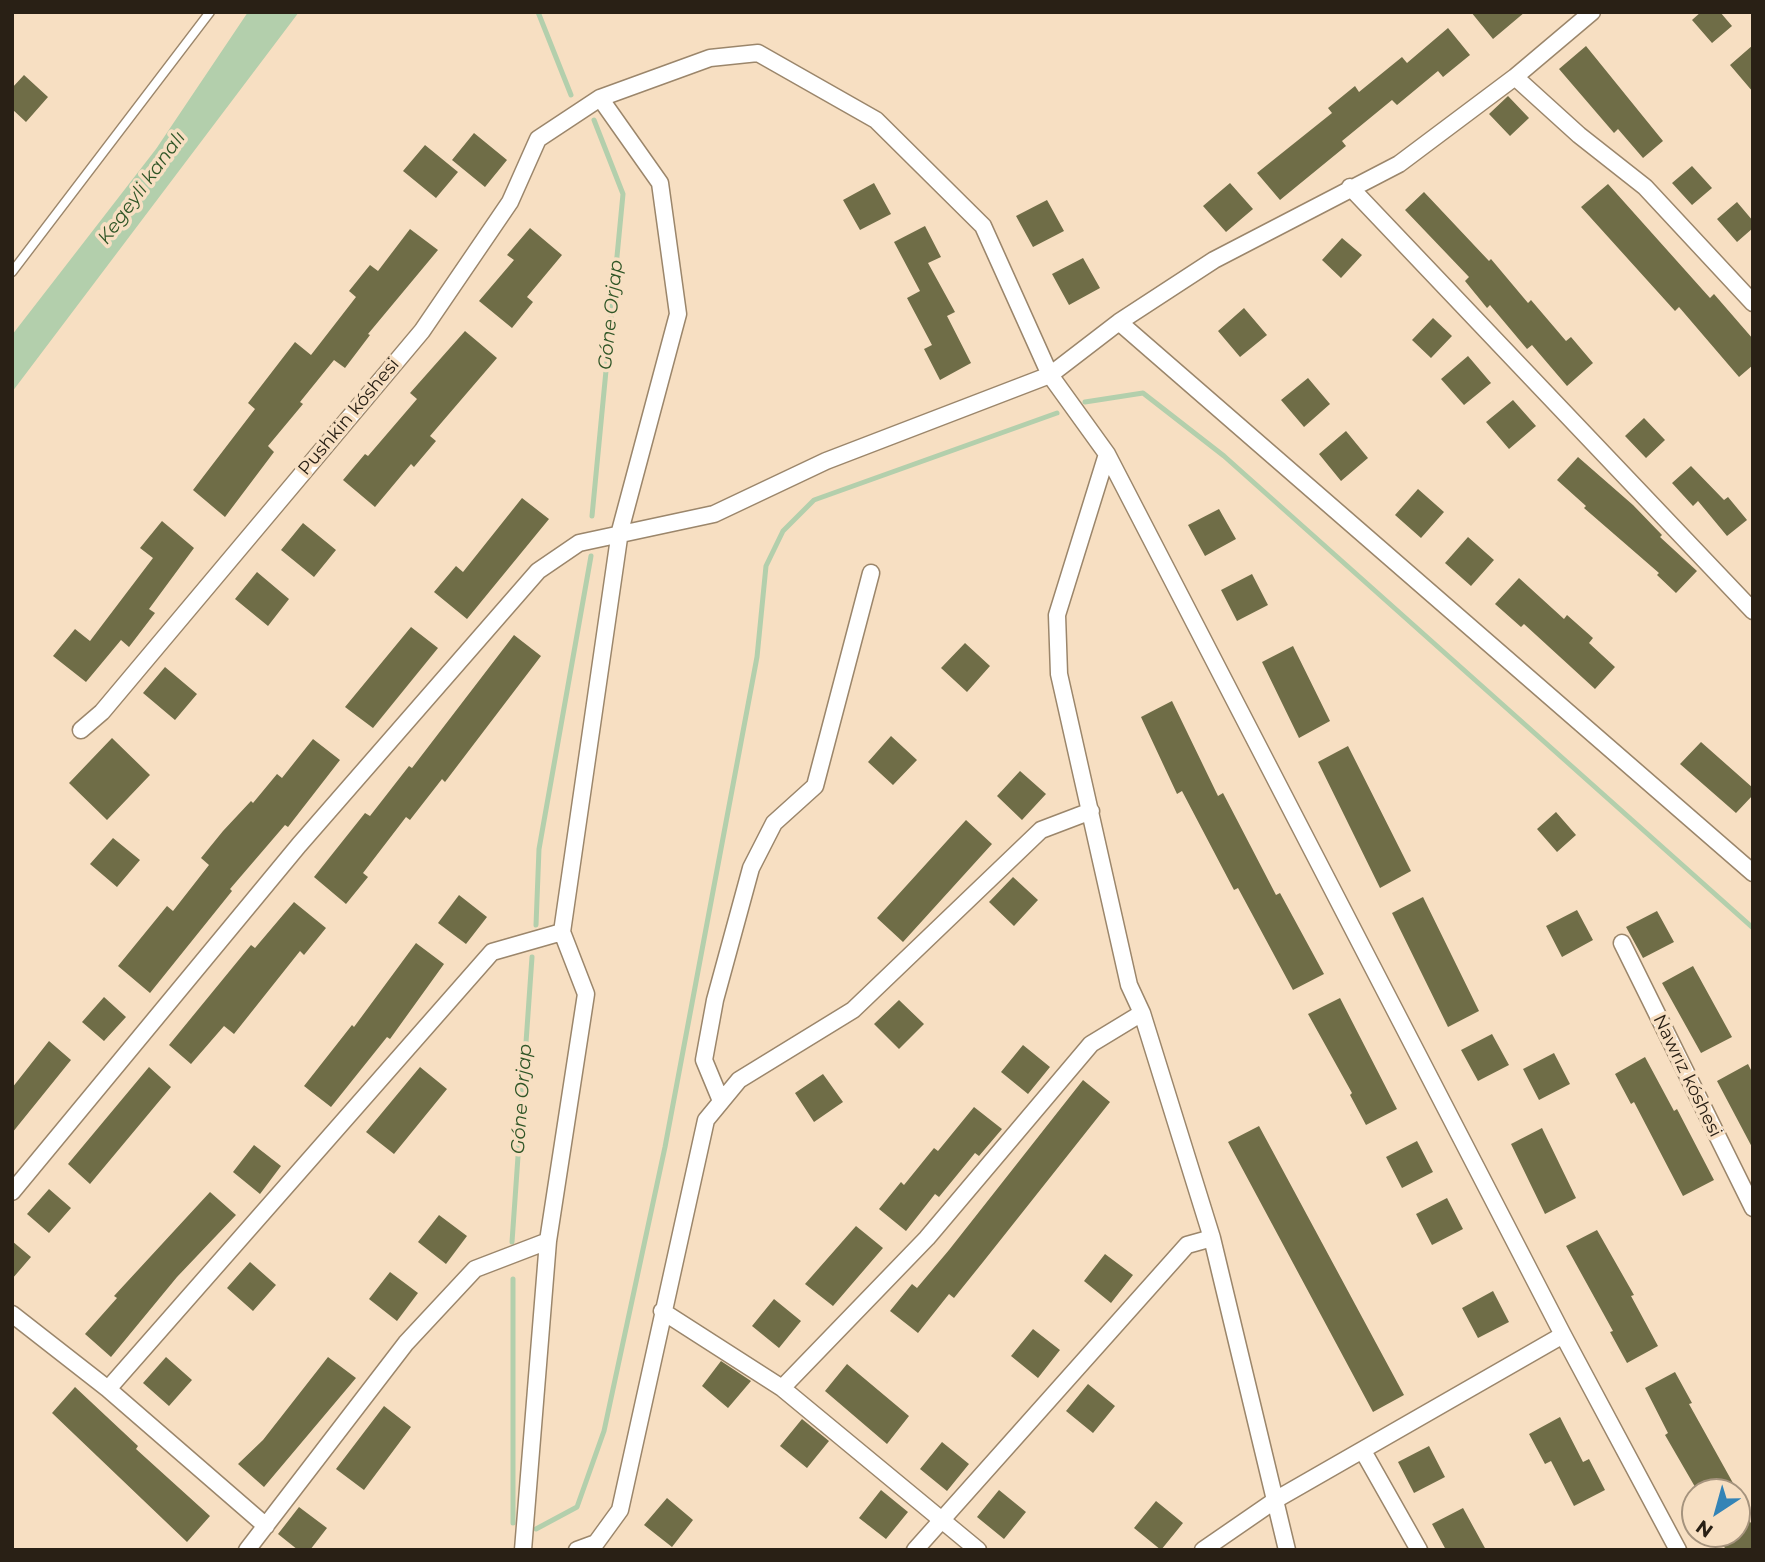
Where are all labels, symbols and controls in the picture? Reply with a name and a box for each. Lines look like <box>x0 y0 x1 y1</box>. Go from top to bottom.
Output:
water label: Kegeyli kanalı <box>93 127 191 249</box>
water label: Góne Orjap <box>594 259 628 371</box>
street label: Pushkin kóshesi <box>294 354 404 480</box>
street label: Nawrız kóshesi <box>1648 1011 1726 1141</box>
water label: Góne Orjap <box>507 1043 537 1155</box>
north arrow <box>1681 1478 1751 1548</box>
text: N <box>1692 1515 1718 1543</box>

